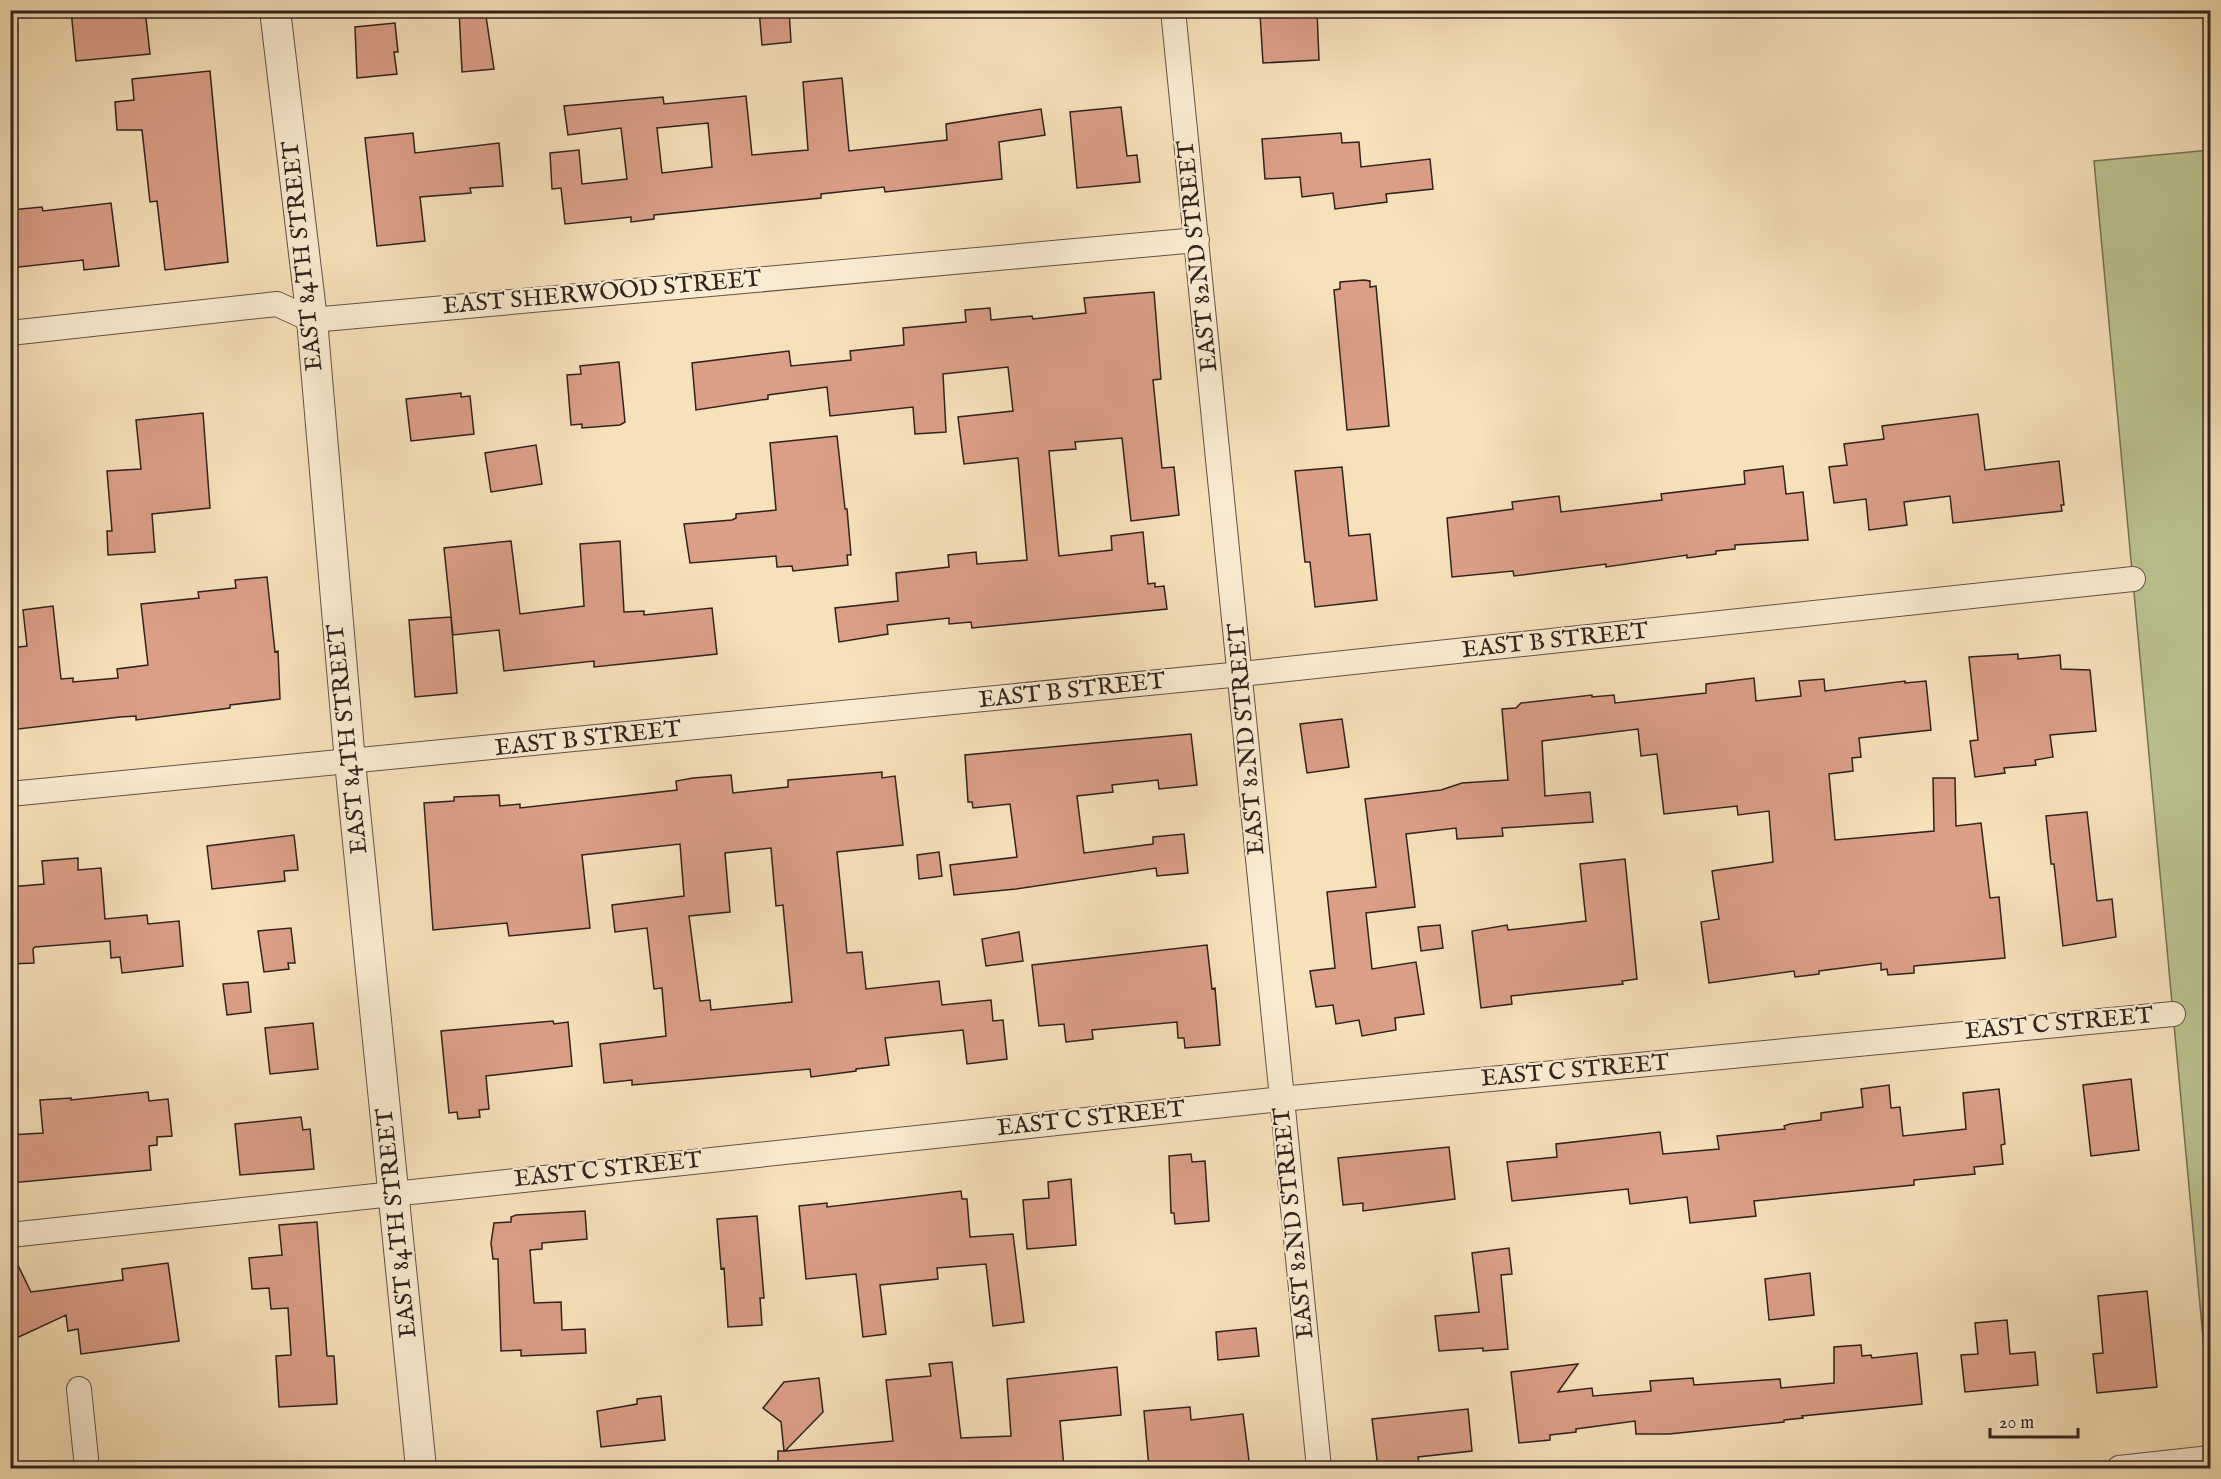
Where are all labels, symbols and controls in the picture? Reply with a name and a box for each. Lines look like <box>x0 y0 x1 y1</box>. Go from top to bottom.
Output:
street label: EAST 82ND STREET <box>1170 138 1226 373</box>
street label: EAST 84TH STREET <box>275 139 330 372</box>
street label: EAST SHERWOOD STREET <box>441 264 763 322</box>
street label: EAST B STREET <box>1460 616 1650 666</box>
street label: EAST 82ND STREET <box>1221 621 1273 856</box>
street label: EAST 84TH STREET <box>320 622 375 855</box>
street label: EAST B STREET <box>977 666 1167 716</box>
street label: EAST B STREET <box>493 714 683 764</box>
street label: EAST C STREET <box>1964 1000 2155 1048</box>
street label: EAST C STREET <box>1480 1047 1671 1095</box>
street label: EAST C STREET <box>995 1094 1187 1144</box>
street label: EAST 82ND STREET <box>1266 1105 1322 1340</box>
street label: EAST 84TH STREET <box>369 1106 424 1339</box>
street label: EAST C STREET <box>512 1145 704 1195</box>
scale bar <box>1990 1401 2078 1439</box>
text: 20 m <box>1999 1412 2034 1435</box>

